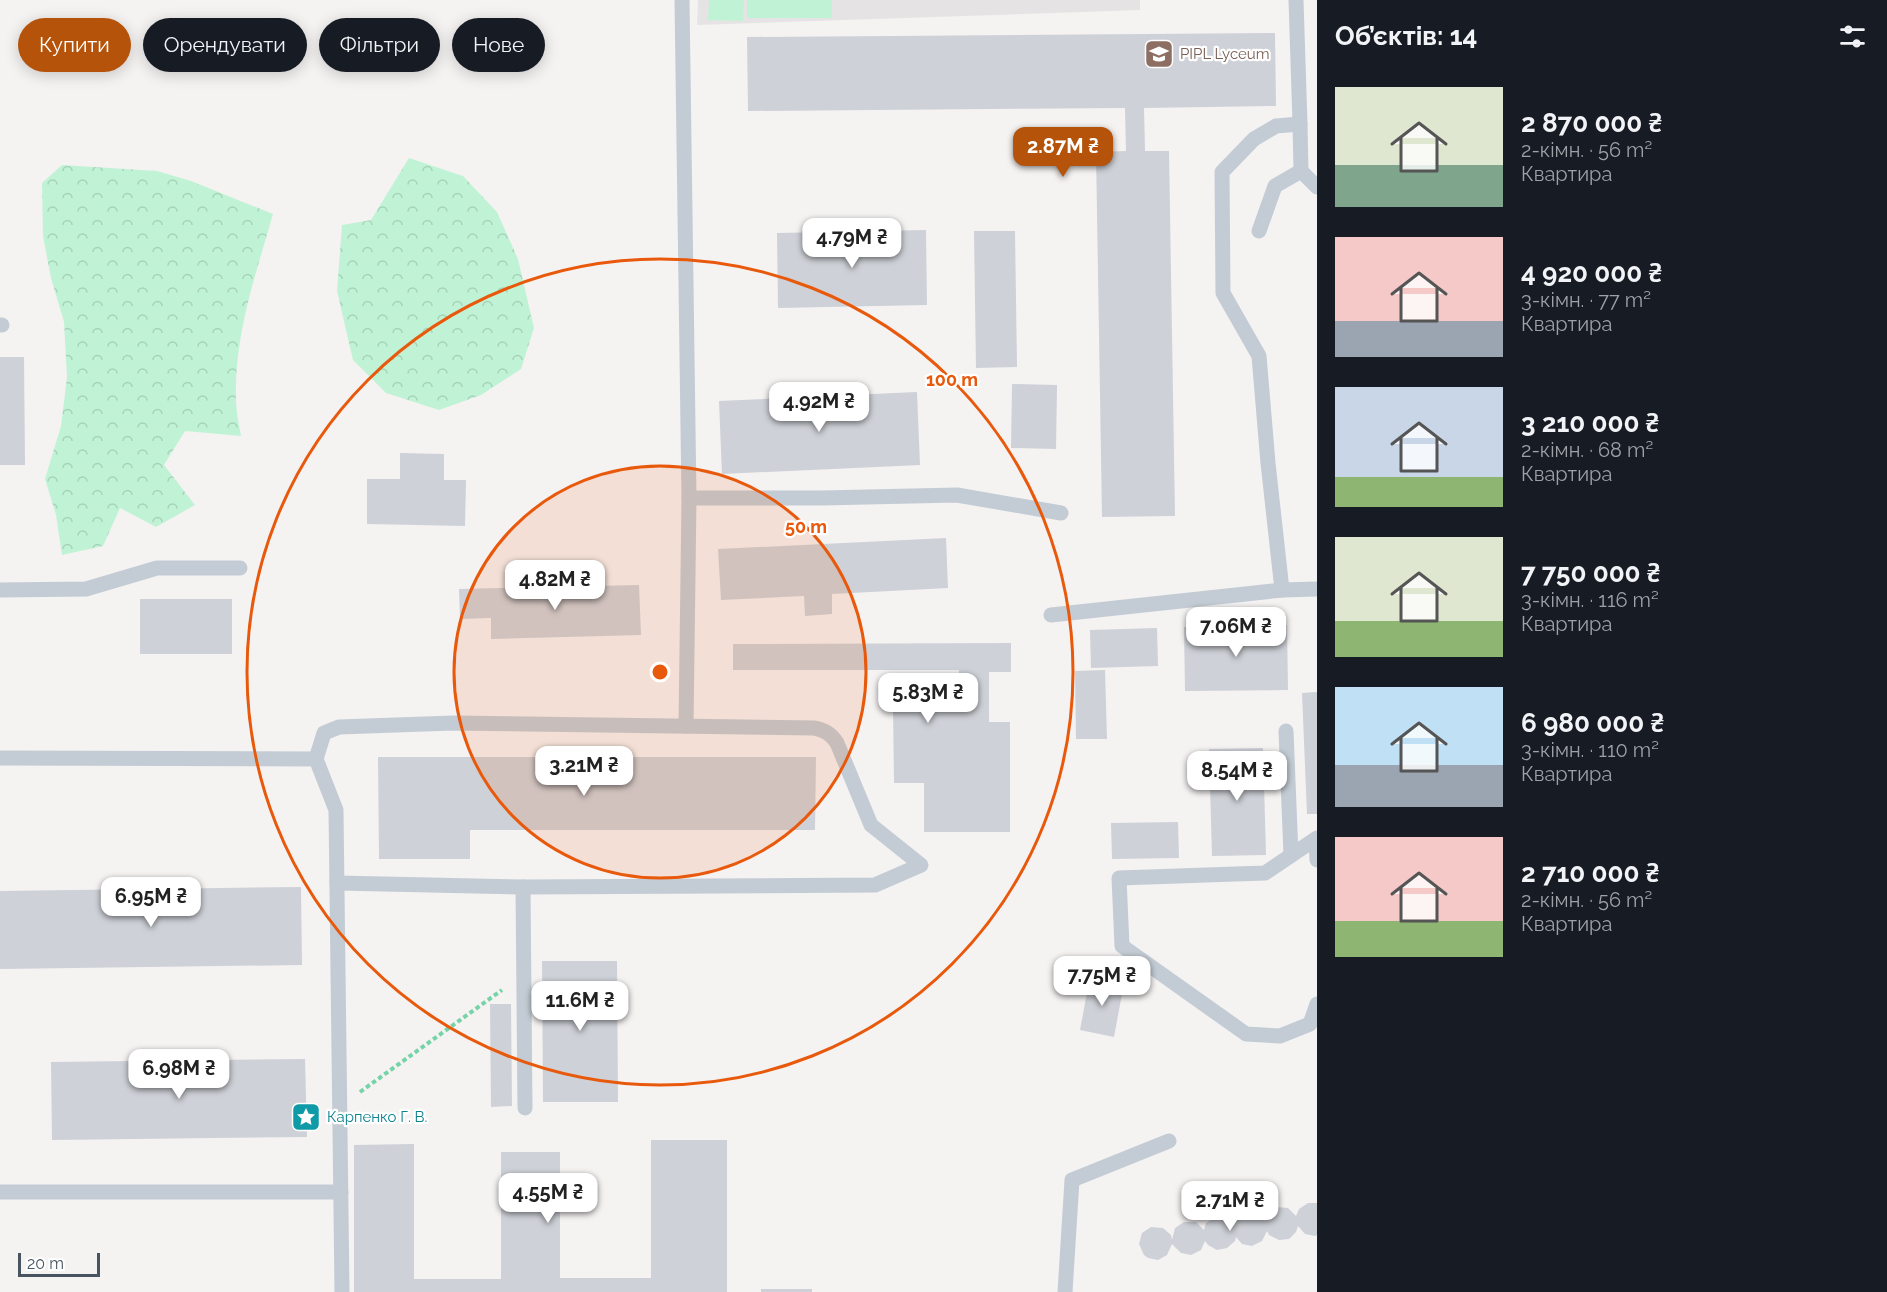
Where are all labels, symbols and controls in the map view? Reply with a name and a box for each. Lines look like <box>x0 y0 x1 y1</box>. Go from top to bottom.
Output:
chip: Купити <box>18 18 131 72</box>
chip: Орендувати <box>143 18 307 72</box>
chip: Фільтри <box>319 18 440 72</box>
chip: Нове <box>452 18 545 72</box>
icon: filters <box>1836 20 1869 53</box>
text: Об’єктів: 14 <box>1335 21 1477 51</box>
school or university icon: PIPL Lyceum <box>1143 38 1175 70</box>
place label: PIPL Lyceum <box>1180 45 1270 63</box>
text: 2 870 000 ₴ <box>1521 108 1662 138</box>
icon: home <box>1383 111 1455 183</box>
pin: 2.87M ₴ <box>1008 127 1118 178</box>
text: 2.87M ₴ <box>1027 134 1099 158</box>
text: 2-кімн. · 56 m² <box>1521 138 1652 162</box>
text: Квартира <box>1521 162 1612 186</box>
pin: 4.79M ₴ <box>797 218 907 269</box>
text: 4.79M ₴ <box>816 225 888 249</box>
text: 4 920 000 ₴ <box>1521 258 1662 288</box>
icon: home <box>1383 261 1455 333</box>
text: 3-кімн. · 77 m² <box>1521 288 1651 312</box>
text: Квартира <box>1521 312 1612 336</box>
text: 100 m <box>926 369 978 390</box>
pin: 4.92M ₴ <box>764 382 874 433</box>
text: 4.92M ₴ <box>783 389 855 413</box>
text: 3 210 000 ₴ <box>1521 408 1659 438</box>
icon: home <box>1383 411 1455 483</box>
text: 2-кімн. · 68 m² <box>1521 438 1653 462</box>
text: Квартира <box>1521 462 1612 486</box>
text: 50 m <box>785 516 827 537</box>
text: 7 750 000 ₴ <box>1521 558 1661 588</box>
pin: 4.82M ₴ <box>500 560 610 611</box>
icon: home <box>1383 561 1455 633</box>
text: 4.82M ₴ <box>519 567 591 591</box>
text: 3-кімн. · 116 m² <box>1521 588 1659 612</box>
pin: 7.06M ₴ <box>1181 607 1291 658</box>
text: Квартира <box>1521 612 1612 636</box>
text: 7.06M ₴ <box>1200 614 1272 638</box>
centre of rings <box>650 662 670 682</box>
pin: 5.83M ₴ <box>873 673 983 724</box>
text: 5.83M ₴ <box>892 680 964 704</box>
text: 6 980 000 ₴ <box>1521 708 1664 738</box>
icon: home <box>1383 711 1455 783</box>
text: 3-кімн. · 110 m² <box>1521 738 1659 762</box>
pin: 3.21M ₴ <box>529 746 639 797</box>
pin: 8.54M ₴ <box>1182 751 1292 802</box>
text: 3.21M ₴ <box>549 753 619 777</box>
text: 8.54M ₴ <box>1201 758 1273 782</box>
text: Квартира <box>1521 762 1612 786</box>
text: 2 710 000 ₴ <box>1521 858 1660 888</box>
icon: home <box>1383 861 1455 933</box>
pin: 6.95M ₴ <box>96 877 206 928</box>
text: 6.95M ₴ <box>115 884 187 908</box>
text: 2-кімн. · 56 m² <box>1521 888 1652 912</box>
text: Квартира <box>1521 912 1612 936</box>
pin: 7.75M ₴ <box>1047 956 1157 1007</box>
text: 7.75M ₴ <box>1067 963 1137 987</box>
pin: 11.6M ₴ <box>525 981 635 1032</box>
text: 11.6M ₴ <box>545 988 615 1012</box>
pin: 6.98M ₴ <box>124 1049 234 1100</box>
text: 6.98M ₴ <box>142 1056 216 1080</box>
place icon: Карпенко Г. В. <box>290 1101 322 1133</box>
place label: Карпенко Г. В. <box>327 1108 427 1126</box>
pin: 4.55M ₴ <box>493 1173 603 1224</box>
text: 4.55M ₴ <box>513 1180 583 1204</box>
pin: 2.71M ₴ <box>1175 1181 1285 1232</box>
text: 2.71M ₴ <box>1195 1188 1265 1212</box>
scale bar <box>18 1250 100 1278</box>
text: 20 m <box>27 1254 64 1273</box>

